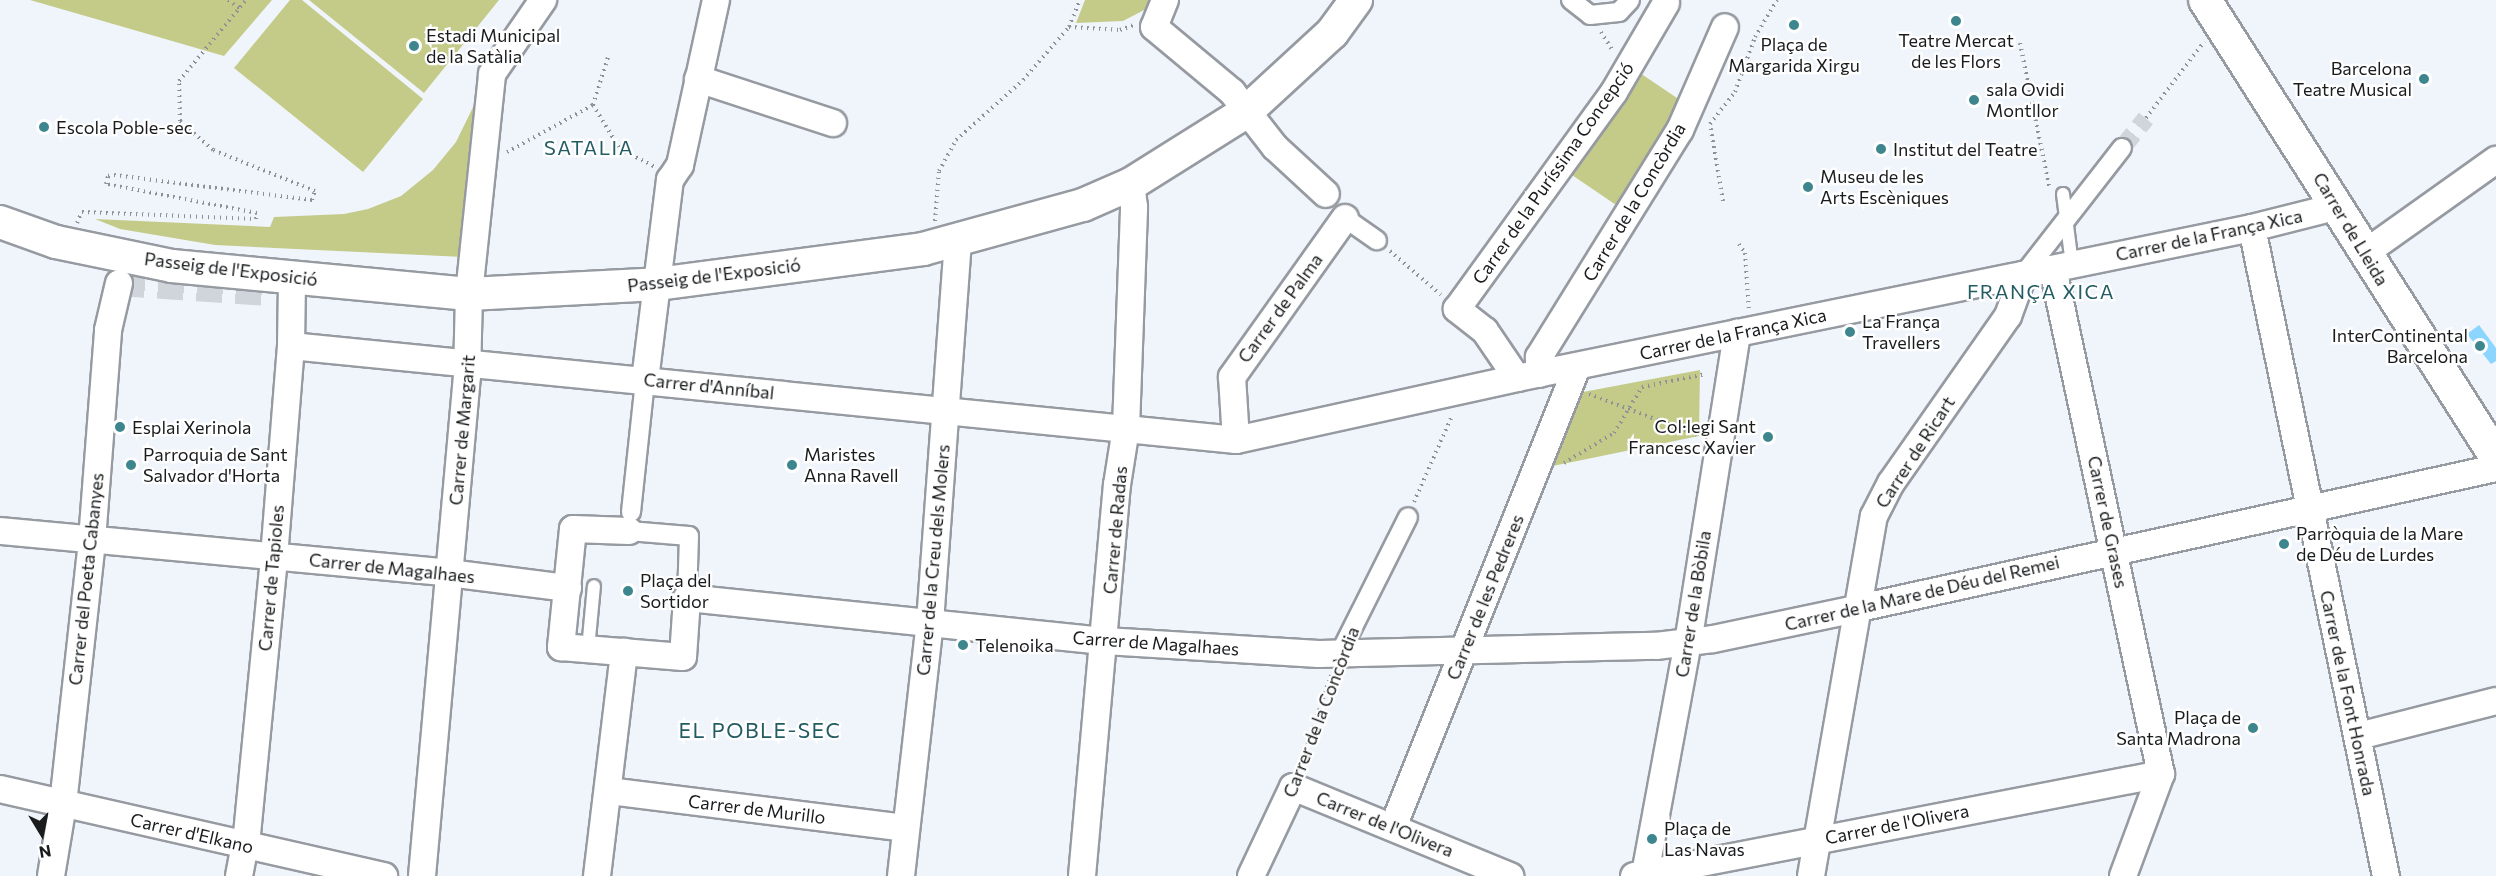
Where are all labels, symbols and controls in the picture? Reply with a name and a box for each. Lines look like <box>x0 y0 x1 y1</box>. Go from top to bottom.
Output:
marker: Teatre Mercat de les Flors <box>1949 14 1963 28</box>
marker: Plaça de Margarida Xirgu <box>1787 18 1801 32</box>
place label: Estadi Municipal de la Satàlia <box>426 25 560 68</box>
place label: Teatre Mercat de les Flors <box>1898 30 2014 72</box>
place label: Plaça de Margarida Xirgu <box>1728 34 1860 76</box>
marker: Estadi Municipal de la Satàlia <box>407 39 421 53</box>
street label: Carrer de la Puríssima Concepció <box>1468 58 1638 288</box>
place label: Barcelona Teatre Musical <box>2293 58 2412 100</box>
marker: Barcelona Teatre Musical <box>2417 72 2431 86</box>
place label: sala Ovidi Montllor <box>1986 79 2065 122</box>
marker: sala Ovidi Montllor <box>1967 93 1981 107</box>
place label: Escola Poble-sec <box>56 116 193 138</box>
street label: Carrer de la Concòrdia <box>1578 119 1690 285</box>
marker: Escola Poble-sec <box>37 120 51 134</box>
district label: SATALIA <box>544 135 634 159</box>
place label: Institut del Teatre <box>1893 138 2037 160</box>
marker: Institut del Teatre <box>1874 142 1888 156</box>
place label: Museu de les Arts Escèniques <box>1820 166 1949 208</box>
street label: Carrer de Lleida <box>2309 169 2393 289</box>
marker: Museu de les Arts Escèniques <box>1801 180 1815 194</box>
street label: Carrer de la França Xica <box>2114 205 2304 265</box>
street label: Passeig de l'Exposició <box>143 248 319 290</box>
street label: Carrer de Palma <box>1233 249 1327 367</box>
street label: Passeig de l'Exposició <box>626 254 802 296</box>
district label: FRANÇA XICA <box>1967 279 2115 303</box>
street label: Carrer de la França Xica <box>1638 304 1828 364</box>
place label: La França Travellers <box>1862 311 1940 354</box>
marker: La França Travellers <box>1843 325 1857 339</box>
place label: InterContinental Barcelona <box>2332 325 2468 368</box>
marker: InterContinental Barcelona <box>2473 339 2487 353</box>
street label: Carrer de Margarit <box>445 354 479 506</box>
street label: Carrer d'Anníbal <box>643 368 775 404</box>
street label: Carrer de Ricart <box>1871 392 1959 512</box>
place label: Esplai Xerinola <box>132 416 251 438</box>
place label: Col·legi Sant Francesc Xavier <box>1628 416 1756 458</box>
marker: Esplai Xerinola <box>113 420 127 434</box>
marker: Col·legi Sant Francesc Xavier <box>1761 430 1775 444</box>
street label: Carrer de la Creu dels Molers <box>912 443 954 677</box>
place label: Parroquia de Sant Salvador d'Horta <box>143 444 288 486</box>
place label: Maristes Anna Ravell <box>804 444 899 486</box>
street label: Carrer de Grases <box>2083 454 2133 590</box>
marker: Parroquia de Sant Salvador d'Horta <box>124 458 138 472</box>
marker: Maristes Anna Ravell <box>785 458 799 472</box>
street label: Carrer de Radas <box>1099 465 1131 595</box>
street label: Carrer del Poeta Cabanyes <box>64 472 108 686</box>
street label: Carrer de Tapioles <box>254 504 288 652</box>
street label: Carrer de les Pedreres <box>1442 511 1528 683</box>
place label: Parròquia de la Mare de Déu de Lurdes <box>2296 523 2463 566</box>
street label: Carrer de la Bòbila <box>1671 529 1715 679</box>
marker: Parròquia de la Mare de Déu de Lurdes <box>2277 537 2291 551</box>
street label: Carrer de Magalhaes <box>308 549 476 587</box>
street label: Carrer de la Mare de Déu del Remei <box>1783 551 2061 635</box>
place label: Plaça del Sortidor <box>640 570 712 612</box>
marker: Plaça del Sortidor <box>621 584 635 598</box>
street label: Carrer de la Font Honrada <box>2316 588 2380 798</box>
street label: Carrer de la Concòrdia <box>1278 624 1364 800</box>
street label: Carrer de Magalhaes <box>1072 626 1240 660</box>
place label: Telenoika <box>975 634 1054 656</box>
marker: Telenoika <box>956 638 970 652</box>
place label: Plaça de Santa Madrona <box>2116 707 2241 750</box>
district label: EL POBLE-SEC <box>679 717 841 743</box>
marker: Plaça de Santa Madrona <box>2246 721 2260 735</box>
street label: Carrer de l'Olivera <box>1313 787 1457 861</box>
street label: Carrer de Murillo <box>687 790 827 828</box>
street label: Carrer de l'Olivera <box>1823 799 1971 849</box>
north arrow <box>12 804 72 864</box>
street label: Carrer d'Elkano <box>128 808 256 858</box>
place label: Plaça de Las Navas <box>1664 818 1745 860</box>
marker: Plaça de Las Navas <box>1645 832 1659 846</box>
text: N <box>38 842 53 863</box>

